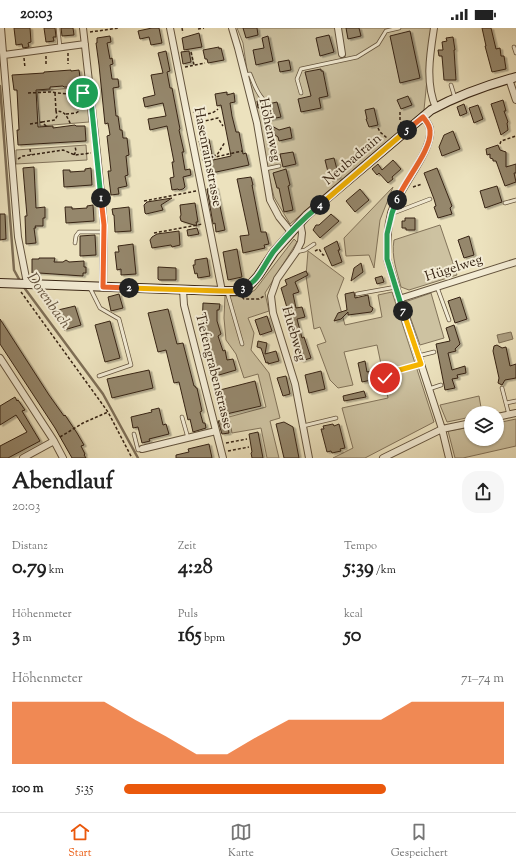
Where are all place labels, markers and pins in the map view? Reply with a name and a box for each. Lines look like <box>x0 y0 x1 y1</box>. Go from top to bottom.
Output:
pin <box>66 76 100 110</box>
pin: 5 <box>397 120 417 140</box>
pin: 1 <box>91 188 111 208</box>
pin: 6 <box>387 190 407 210</box>
pin: 4 <box>310 195 330 215</box>
pin: 2 <box>119 278 139 298</box>
pin: 3 <box>233 278 253 298</box>
pin: 7 <box>393 301 413 321</box>
pin <box>368 361 402 395</box>

